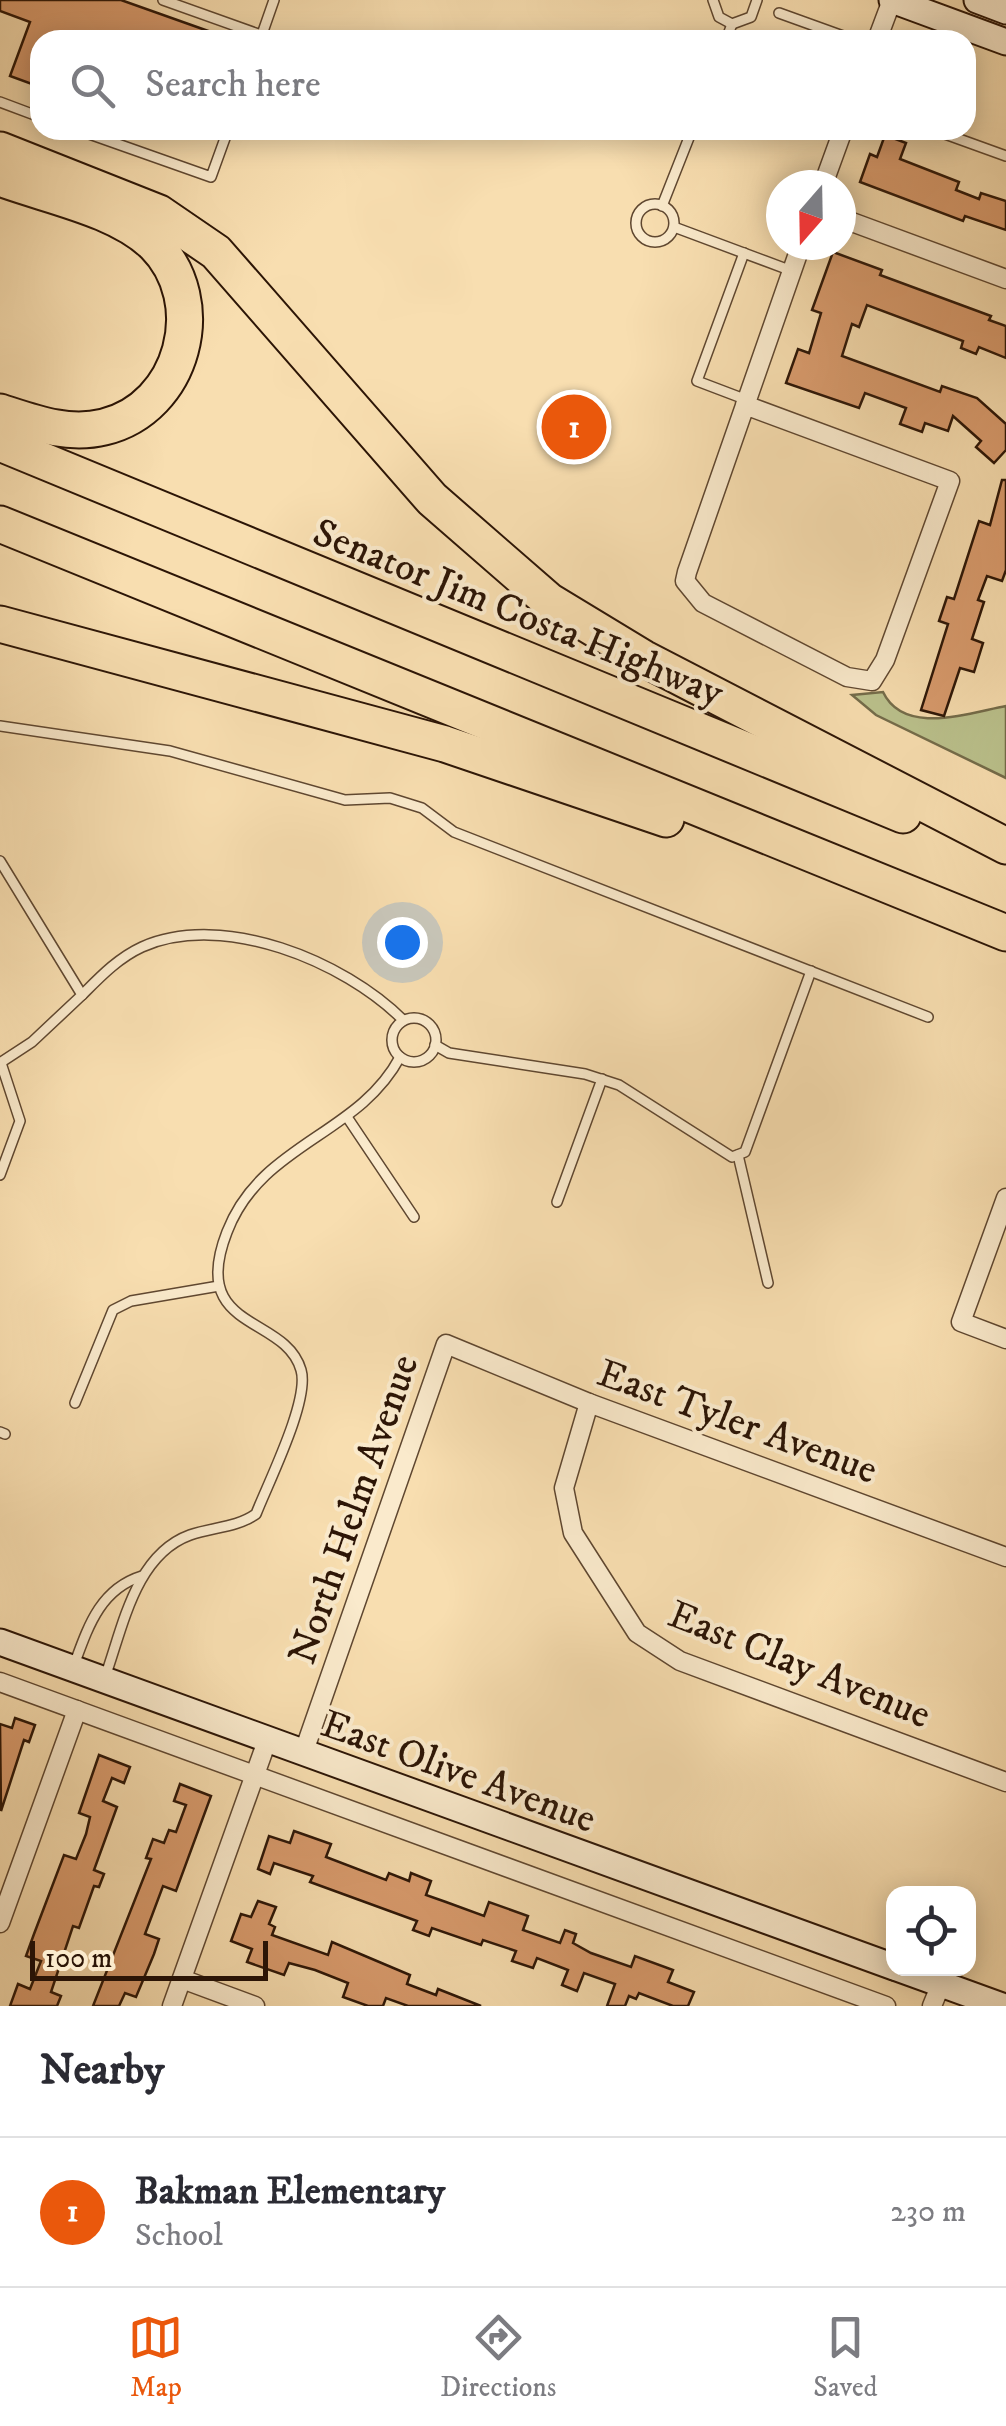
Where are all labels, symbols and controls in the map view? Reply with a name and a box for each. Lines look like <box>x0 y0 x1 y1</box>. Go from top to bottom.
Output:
search box <box>30 30 976 140</box>
icon: search <box>65 58 120 113</box>
text: Search here <box>145 61 321 109</box>
north arrow <box>766 170 856 260</box>
pin: 1 <box>542 390 606 464</box>
street label: Senator Jim Costa Highway <box>305 509 731 719</box>
your location <box>377 917 428 968</box>
street label: North Helm Avenue <box>278 1349 431 1671</box>
street label: East Tyler Avenue <box>590 1349 884 1497</box>
street label: East Clay Avenue <box>660 1590 937 1741</box>
street label: East Olive Avenue <box>314 1700 602 1846</box>
map controls <box>886 1886 976 1976</box>
button: locate <box>886 1886 976 1976</box>
scale bar <box>30 1936 268 1980</box>
text: 100 m <box>45 1941 112 1976</box>
text: Nearby <box>40 2045 164 2097</box>
text: Bakman Elementary <box>135 2168 445 2216</box>
text: 1 <box>67 2192 78 2232</box>
text: 230 m <box>890 2192 966 2232</box>
text: School <box>135 2216 223 2256</box>
tab: Map <box>128 2310 183 2405</box>
tab: Directions <box>440 2310 556 2405</box>
tab: Saved <box>813 2310 878 2405</box>

